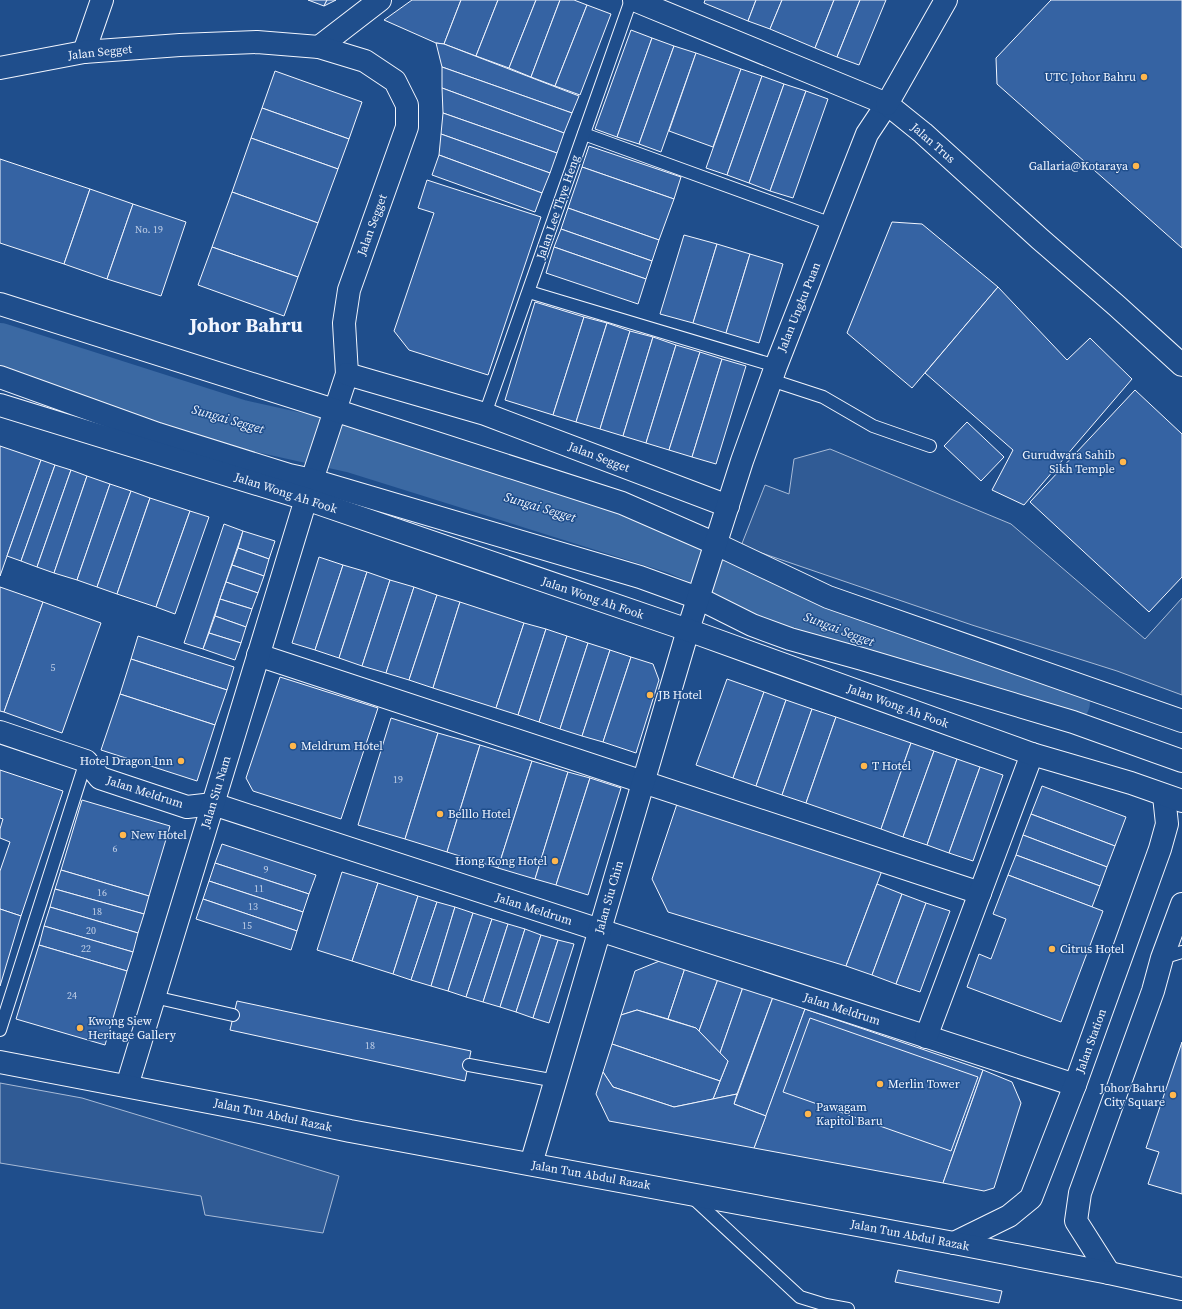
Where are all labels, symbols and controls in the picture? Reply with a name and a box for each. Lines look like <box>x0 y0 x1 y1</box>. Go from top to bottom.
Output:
street label: Jalan Segget <box>66 41 133 63</box>
place label: UTC Johor Bahru <box>1045 69 1136 85</box>
marker: UTC Johor Bahru <box>1139 72 1149 82</box>
street label: Jalan Trus <box>907 119 959 167</box>
street label: Jalan Lee Thye Heng <box>532 153 583 262</box>
place label: Gallaria@Kotaraya <box>1029 158 1129 174</box>
marker: Gallaria@Kotaraya <box>1131 161 1141 171</box>
street label: Jalan Segget <box>353 192 391 259</box>
house number: No. 19 <box>135 223 163 236</box>
street label: Jalan Ungku Puan <box>773 260 824 355</box>
district label: Johor Bahru <box>187 311 303 339</box>
water label: Sungai Segget <box>190 401 267 438</box>
street label: Jalan Segget <box>565 438 632 476</box>
place label: Gurudwara Sahib Sikh Temple <box>1022 447 1115 477</box>
marker: Gurudwara Sahib Sikh Temple <box>1118 457 1128 467</box>
street label: Jalan Wong Ah Fook <box>232 469 340 517</box>
water label: Sungai Segget <box>502 488 579 526</box>
street label: Jalan Wong Ah Fook <box>539 573 647 623</box>
water label: Sungai Segget <box>801 608 877 650</box>
house number: 5 <box>51 661 56 674</box>
street label: Jalan Wong Ah Fook <box>844 680 951 732</box>
place label: JB Hotel <box>657 687 702 703</box>
marker: JB Hotel <box>645 690 655 700</box>
place label: Meldrum Hotel <box>301 738 383 754</box>
marker: Meldrum Hotel <box>288 741 298 751</box>
place label: Hotel Dragon Inn <box>80 753 173 769</box>
street label: Jalan Siu Nam <box>197 754 235 831</box>
marker: Hotel Dragon Inn <box>176 756 186 766</box>
place label: T Hotel <box>872 758 911 774</box>
marker: T Hotel <box>859 761 869 771</box>
street label: Jalan Meldrum <box>104 772 186 812</box>
house number: 19 <box>393 773 403 786</box>
place label: Belllo Hotel <box>448 806 511 822</box>
marker: Belllo Hotel <box>435 809 445 819</box>
place label: New Hotel <box>131 827 187 843</box>
marker: New Hotel <box>118 830 128 840</box>
house number: 6 <box>113 842 118 855</box>
place label: Hong Kong Hotel <box>455 853 547 869</box>
marker: Hong Kong Hotel <box>550 856 560 866</box>
street label: Jalan Siu Chin <box>591 859 627 936</box>
house number: 9 <box>264 863 269 876</box>
house number: 11 <box>254 882 264 895</box>
house number: 16 <box>97 886 107 899</box>
street label: Jalan Meldrum <box>493 889 575 929</box>
house number: 13 <box>248 900 258 913</box>
house number: 18 <box>92 905 102 918</box>
house number: 15 <box>242 919 252 932</box>
house number: 20 <box>86 924 96 937</box>
place label: Citrus Hotel <box>1060 941 1125 957</box>
house number: 22 <box>81 942 91 955</box>
marker: Citrus Hotel <box>1047 944 1057 954</box>
house number: 24 <box>67 989 77 1002</box>
street label: Jalan Meldrum <box>801 989 883 1029</box>
street label: Jalan Station <box>1072 1007 1110 1076</box>
place label: Kwong Siew Heritage Gallery <box>88 1013 177 1043</box>
marker: Kwong Siew Heritage Gallery <box>75 1023 85 1033</box>
house number: 18 <box>365 1039 375 1052</box>
place label: Merlin Tower <box>888 1076 960 1092</box>
marker: Merlin Tower <box>875 1079 885 1089</box>
place label: Johor Bahru City Square <box>1099 1080 1165 1110</box>
marker: Johor Bahru City Square <box>1168 1090 1178 1100</box>
street label: Jalan Tun Abdul Razak <box>211 1094 334 1135</box>
place label: Pawagam Kapitol Baru <box>816 1099 883 1129</box>
marker: Pawagam Kapitol Baru <box>803 1109 813 1119</box>
street label: Jalan Tun Abdul Razak <box>529 1156 652 1193</box>
street label: Jalan Tun Abdul Razak <box>848 1215 971 1254</box>

